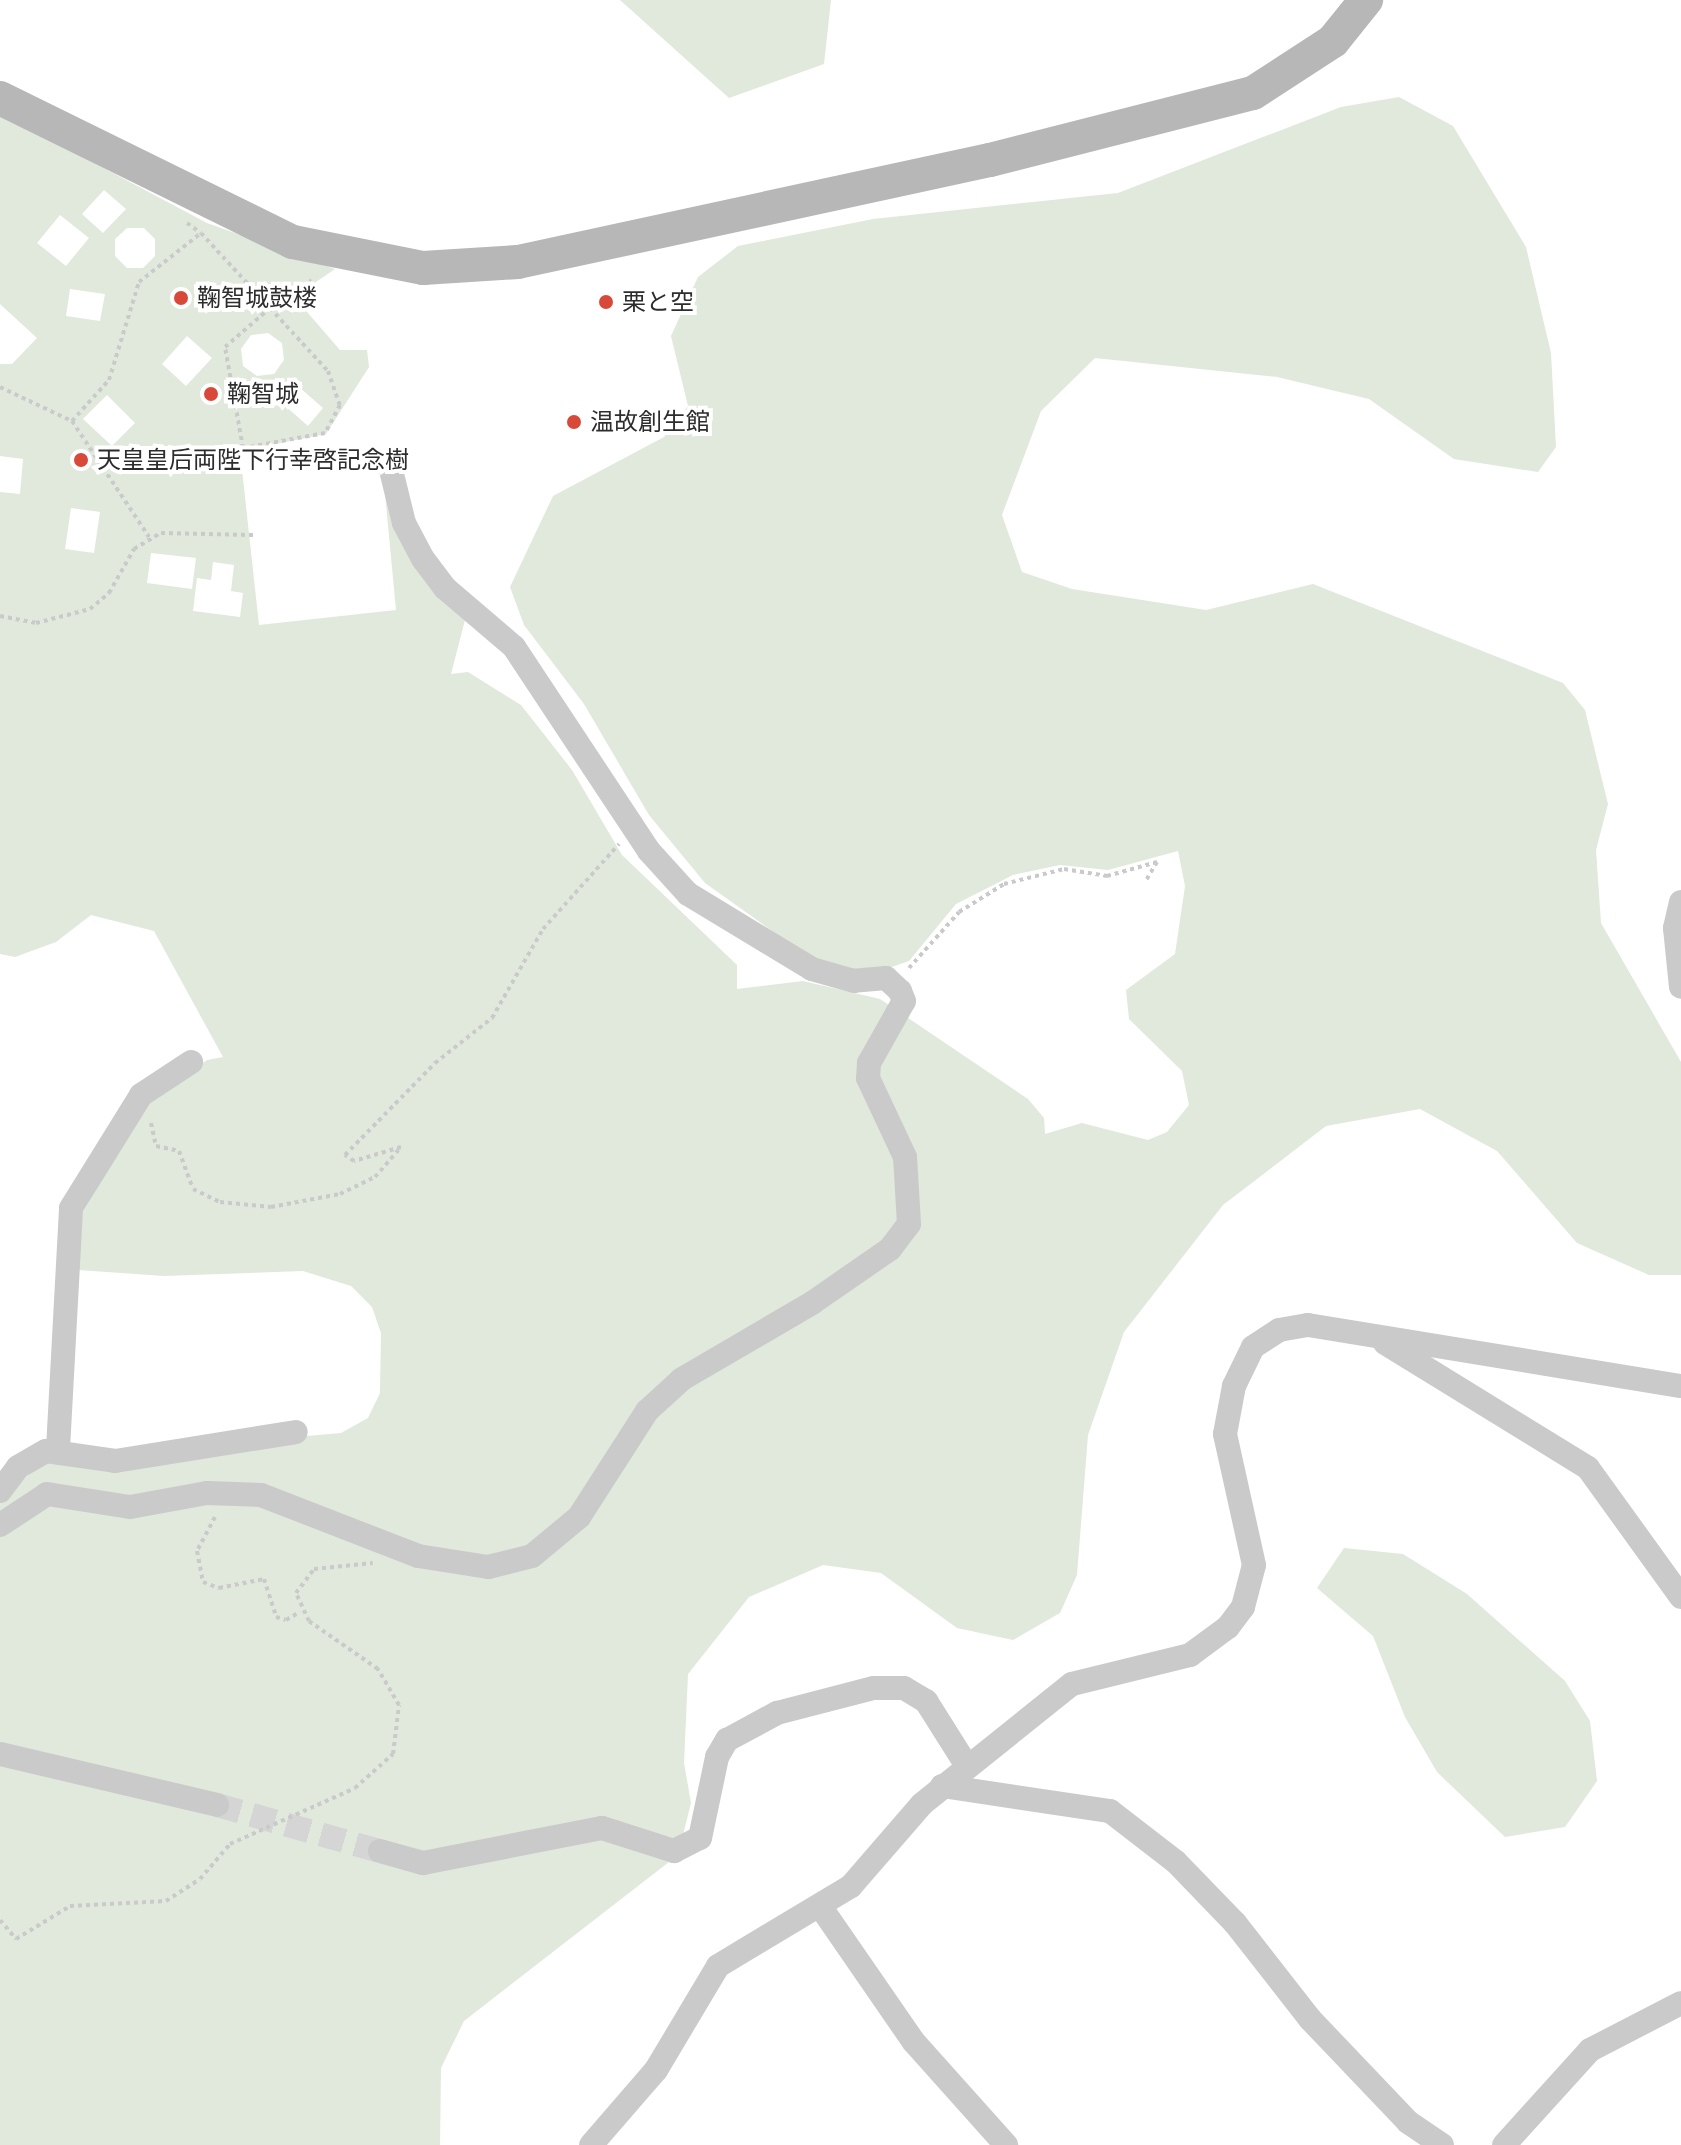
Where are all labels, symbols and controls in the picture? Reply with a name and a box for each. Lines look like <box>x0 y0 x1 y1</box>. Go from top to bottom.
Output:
place label: 鞠智城鼓楼 <box>197 284 317 312</box>
place label: 栗と空 <box>622 288 694 316</box>
marker: 鞠智城鼓楼 <box>172 289 190 307</box>
marker: 栗と空 <box>597 293 615 311</box>
place label: 鞠智城 <box>227 380 299 408</box>
marker: 鞠智城 <box>202 385 220 403</box>
place label: 温故創生館 <box>590 408 710 436</box>
marker: 温故創生館 <box>565 413 583 431</box>
place label: 天皇皇后両陛下行幸啓記念樹 <box>97 446 409 474</box>
marker: 天皇皇后両陛下行幸啓記念樹 <box>72 451 90 469</box>

